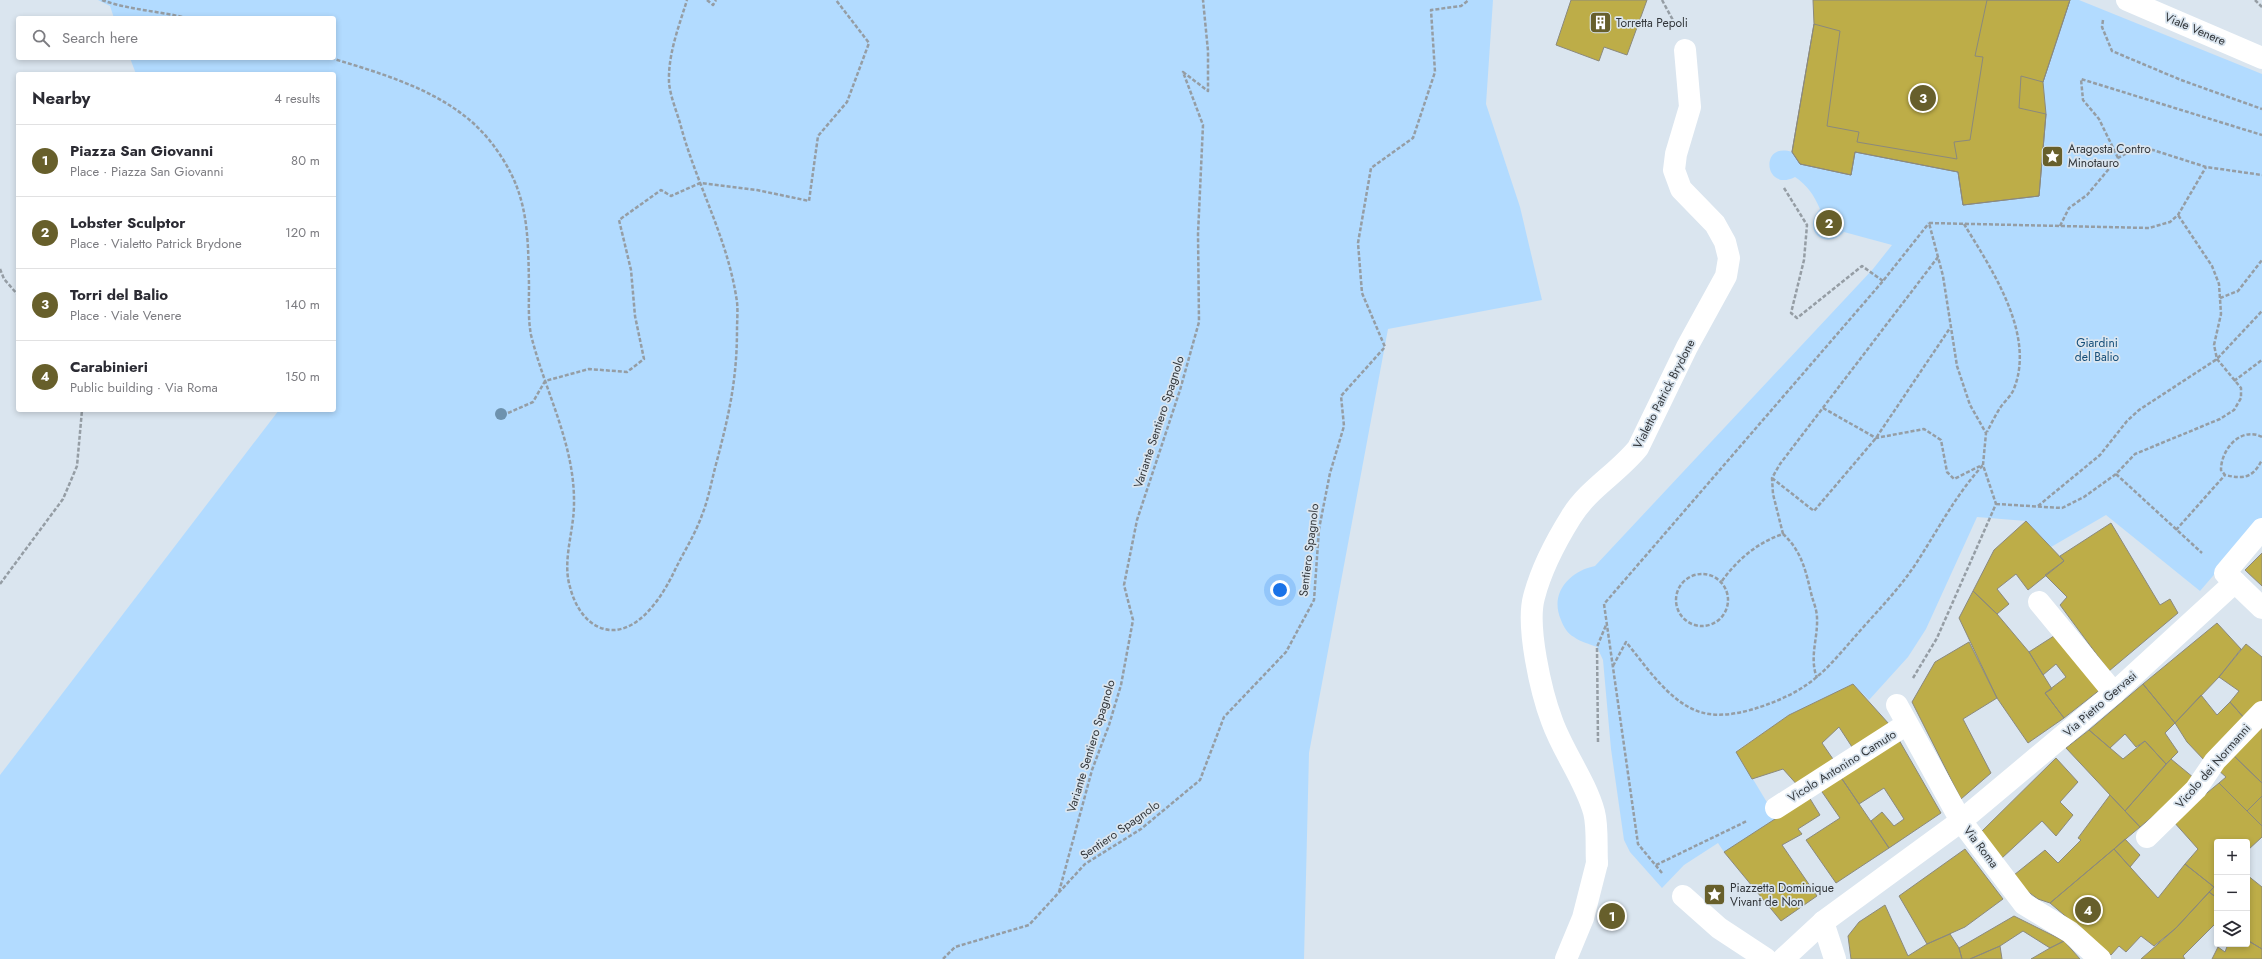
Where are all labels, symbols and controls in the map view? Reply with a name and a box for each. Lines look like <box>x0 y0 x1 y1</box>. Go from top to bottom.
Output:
street label: Viale Venere <box>2162 8 2228 50</box>
building icon: Torretta Pepoli <box>1588 10 1614 36</box>
place label: Torretta Pepoli <box>1616 14 1688 32</box>
search box <box>16 16 336 60</box>
icon: search <box>30 27 52 49</box>
text: Search here <box>62 27 138 49</box>
pin: 3 <box>1910 83 1936 113</box>
text: Nearby <box>32 86 90 110</box>
text: 4 results <box>274 89 320 108</box>
text: Piazza San Giovanni <box>70 140 213 162</box>
place label: Aragosta Contro Minotauro <box>2068 140 2151 172</box>
place icon: Aragosta Contro Minotauro <box>2040 143 2066 169</box>
text: 1 <box>42 151 48 170</box>
text: 80 m <box>291 151 320 170</box>
text: Place · Piazza San Giovanni <box>70 162 224 181</box>
pin: 2 <box>1816 208 1842 238</box>
text: Lobster Sculptor <box>70 212 185 234</box>
text: 2 <box>41 223 49 242</box>
text: 120 m <box>285 223 320 242</box>
text: Place · Vialetto Patrick Brydone <box>70 234 242 253</box>
text: Torri del Balio <box>70 284 168 306</box>
text: 3 <box>41 295 49 314</box>
text: 140 m <box>285 295 320 314</box>
text: Place · Viale Venere <box>70 306 182 325</box>
park label: Giardini del Balio <box>2075 334 2120 366</box>
street label: Vialetto Patrick Brydone <box>1629 336 1699 452</box>
street label: Variante Sentiero Spagnolo <box>1129 353 1189 490</box>
text: Carabinieri <box>70 356 148 378</box>
text: 4 <box>40 367 50 386</box>
text: 150 m <box>285 367 320 386</box>
text: Public building · Via Roma <box>70 378 218 397</box>
street label: Sentiero Spagnolo <box>1294 502 1324 598</box>
your location <box>1270 580 1290 600</box>
street label: Via Pietro Gervasi <box>2059 667 2141 741</box>
street label: Variante Sentiero Spagnolo <box>1062 677 1120 815</box>
street label: Vicolo dei Normanni <box>2171 720 2255 812</box>
street label: Vicolo Antonino Camuto <box>1784 725 1900 807</box>
street label: Sentiero Spagnolo <box>1077 796 1164 864</box>
street label: Via Roma <box>1959 822 2003 872</box>
map controls <box>2214 839 2250 947</box>
button: + <box>2214 839 2250 875</box>
button: − <box>2214 875 2250 911</box>
place label: Piazzetta Dominique Vivant de Non <box>1730 879 1834 911</box>
place icon: Piazzetta Dominique Vivant de Non <box>1701 882 1727 908</box>
pin: 4 <box>2075 895 2101 925</box>
pin: 1 <box>1599 901 1625 931</box>
button: layers <box>2214 911 2250 947</box>

